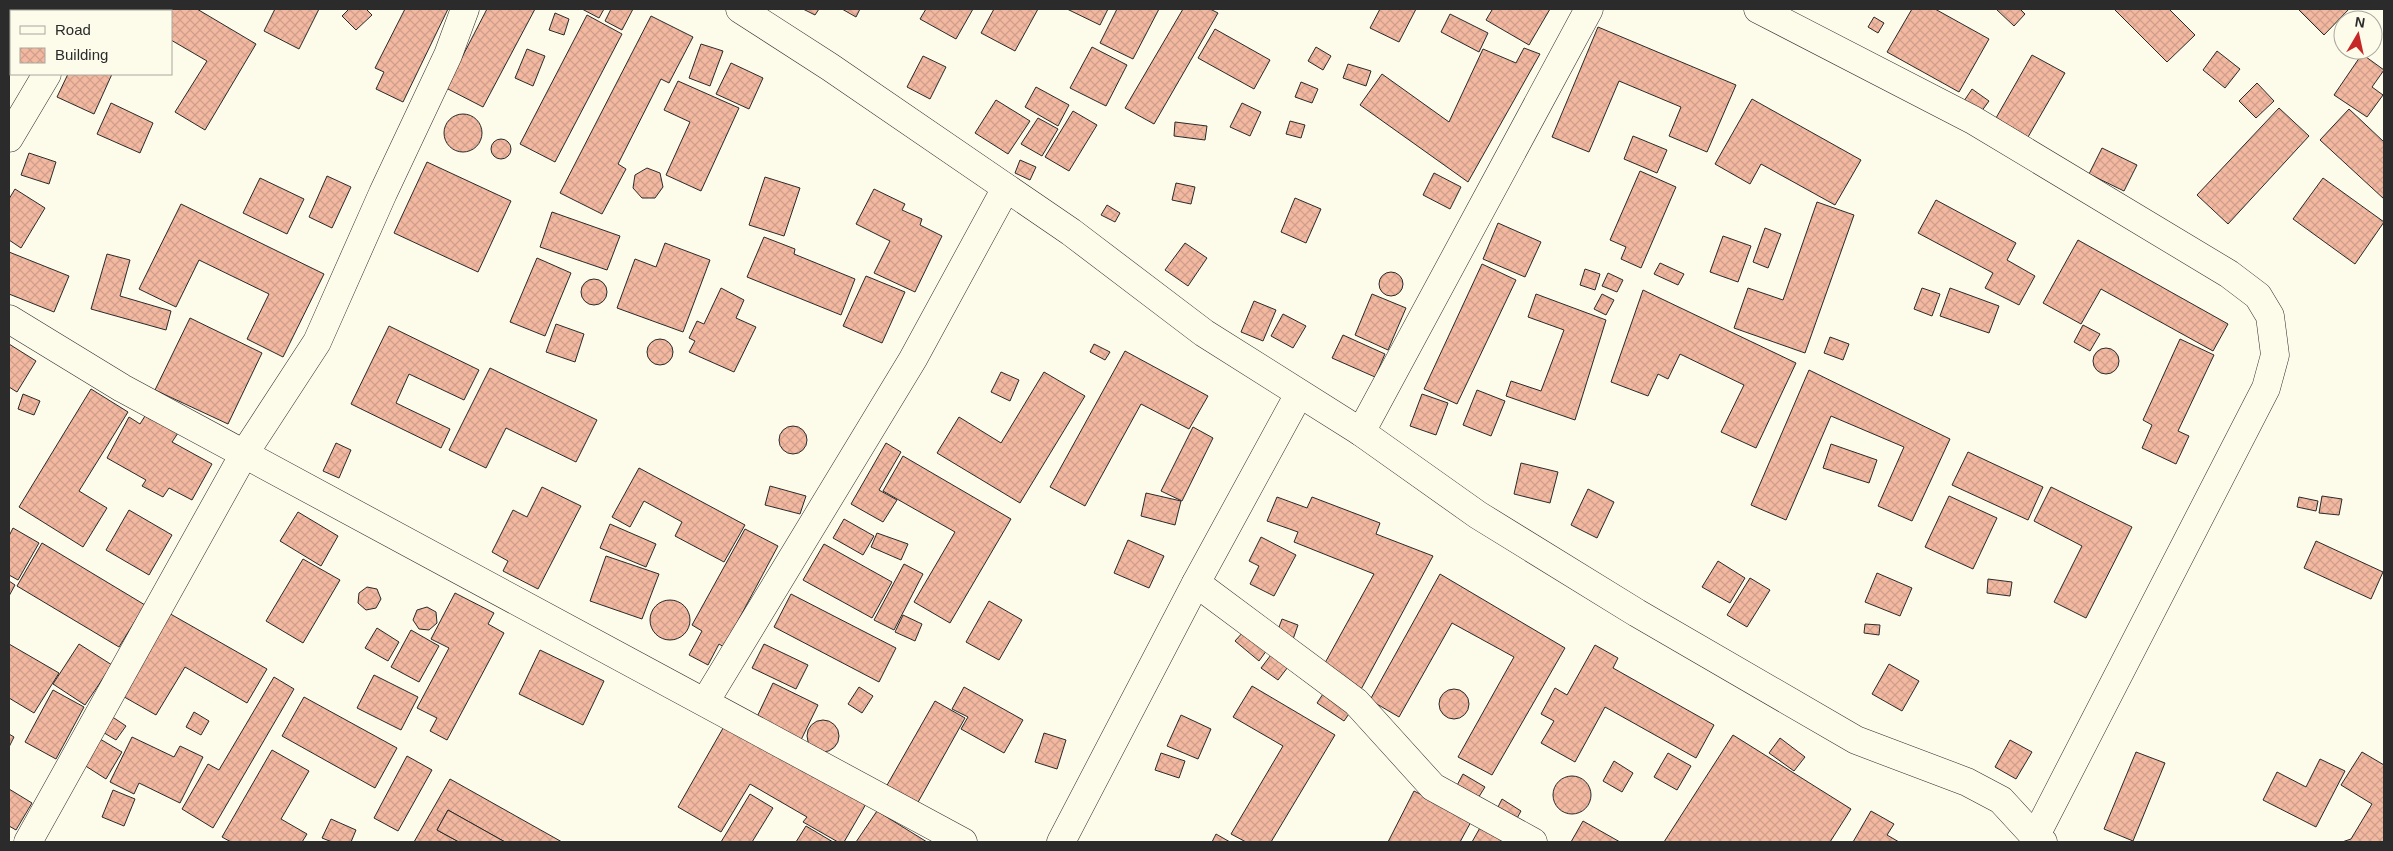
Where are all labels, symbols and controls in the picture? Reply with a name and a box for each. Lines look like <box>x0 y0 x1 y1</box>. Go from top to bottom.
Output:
legend <box>10 10 172 75</box>
north arrow <box>2333 10 2383 60</box>
text: N <box>2354 13 2366 31</box>
text: Road <box>55 21 91 38</box>
text: Building <box>55 46 108 63</box>

